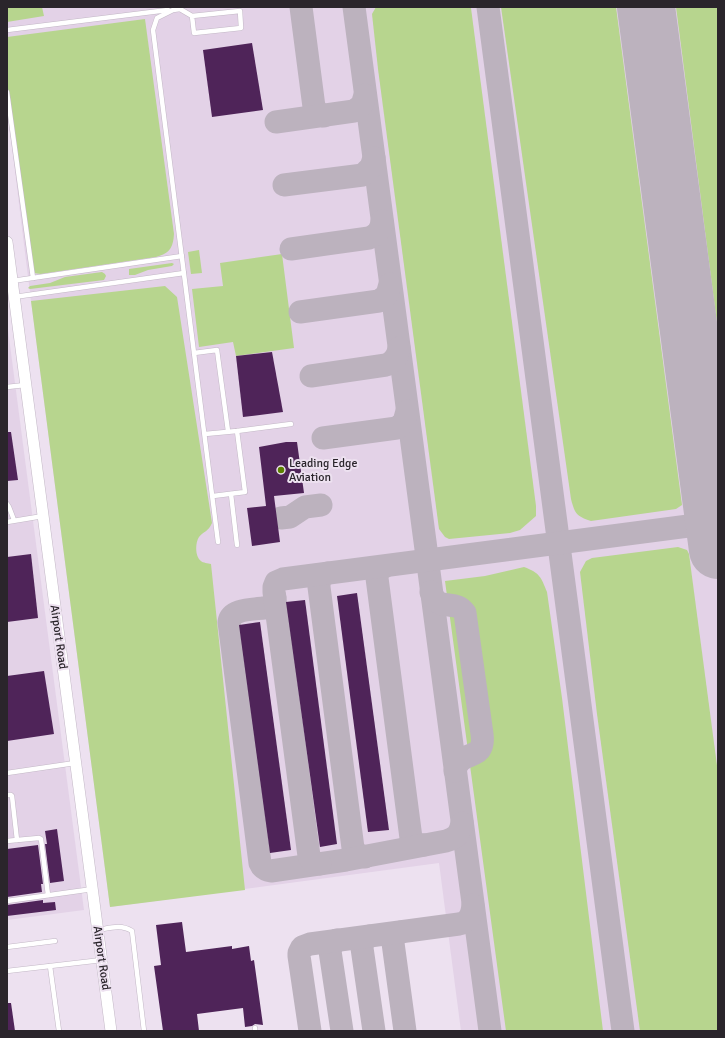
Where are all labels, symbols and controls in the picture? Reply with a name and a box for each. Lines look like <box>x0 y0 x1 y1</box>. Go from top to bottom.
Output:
place label: Leading Edge Aviation <box>289 456 357 485</box>
marker: Leading Edge Aviation <box>276 465 286 475</box>
street label: Airport Road <box>47 604 70 670</box>
street label: Airport Road <box>90 925 113 991</box>

